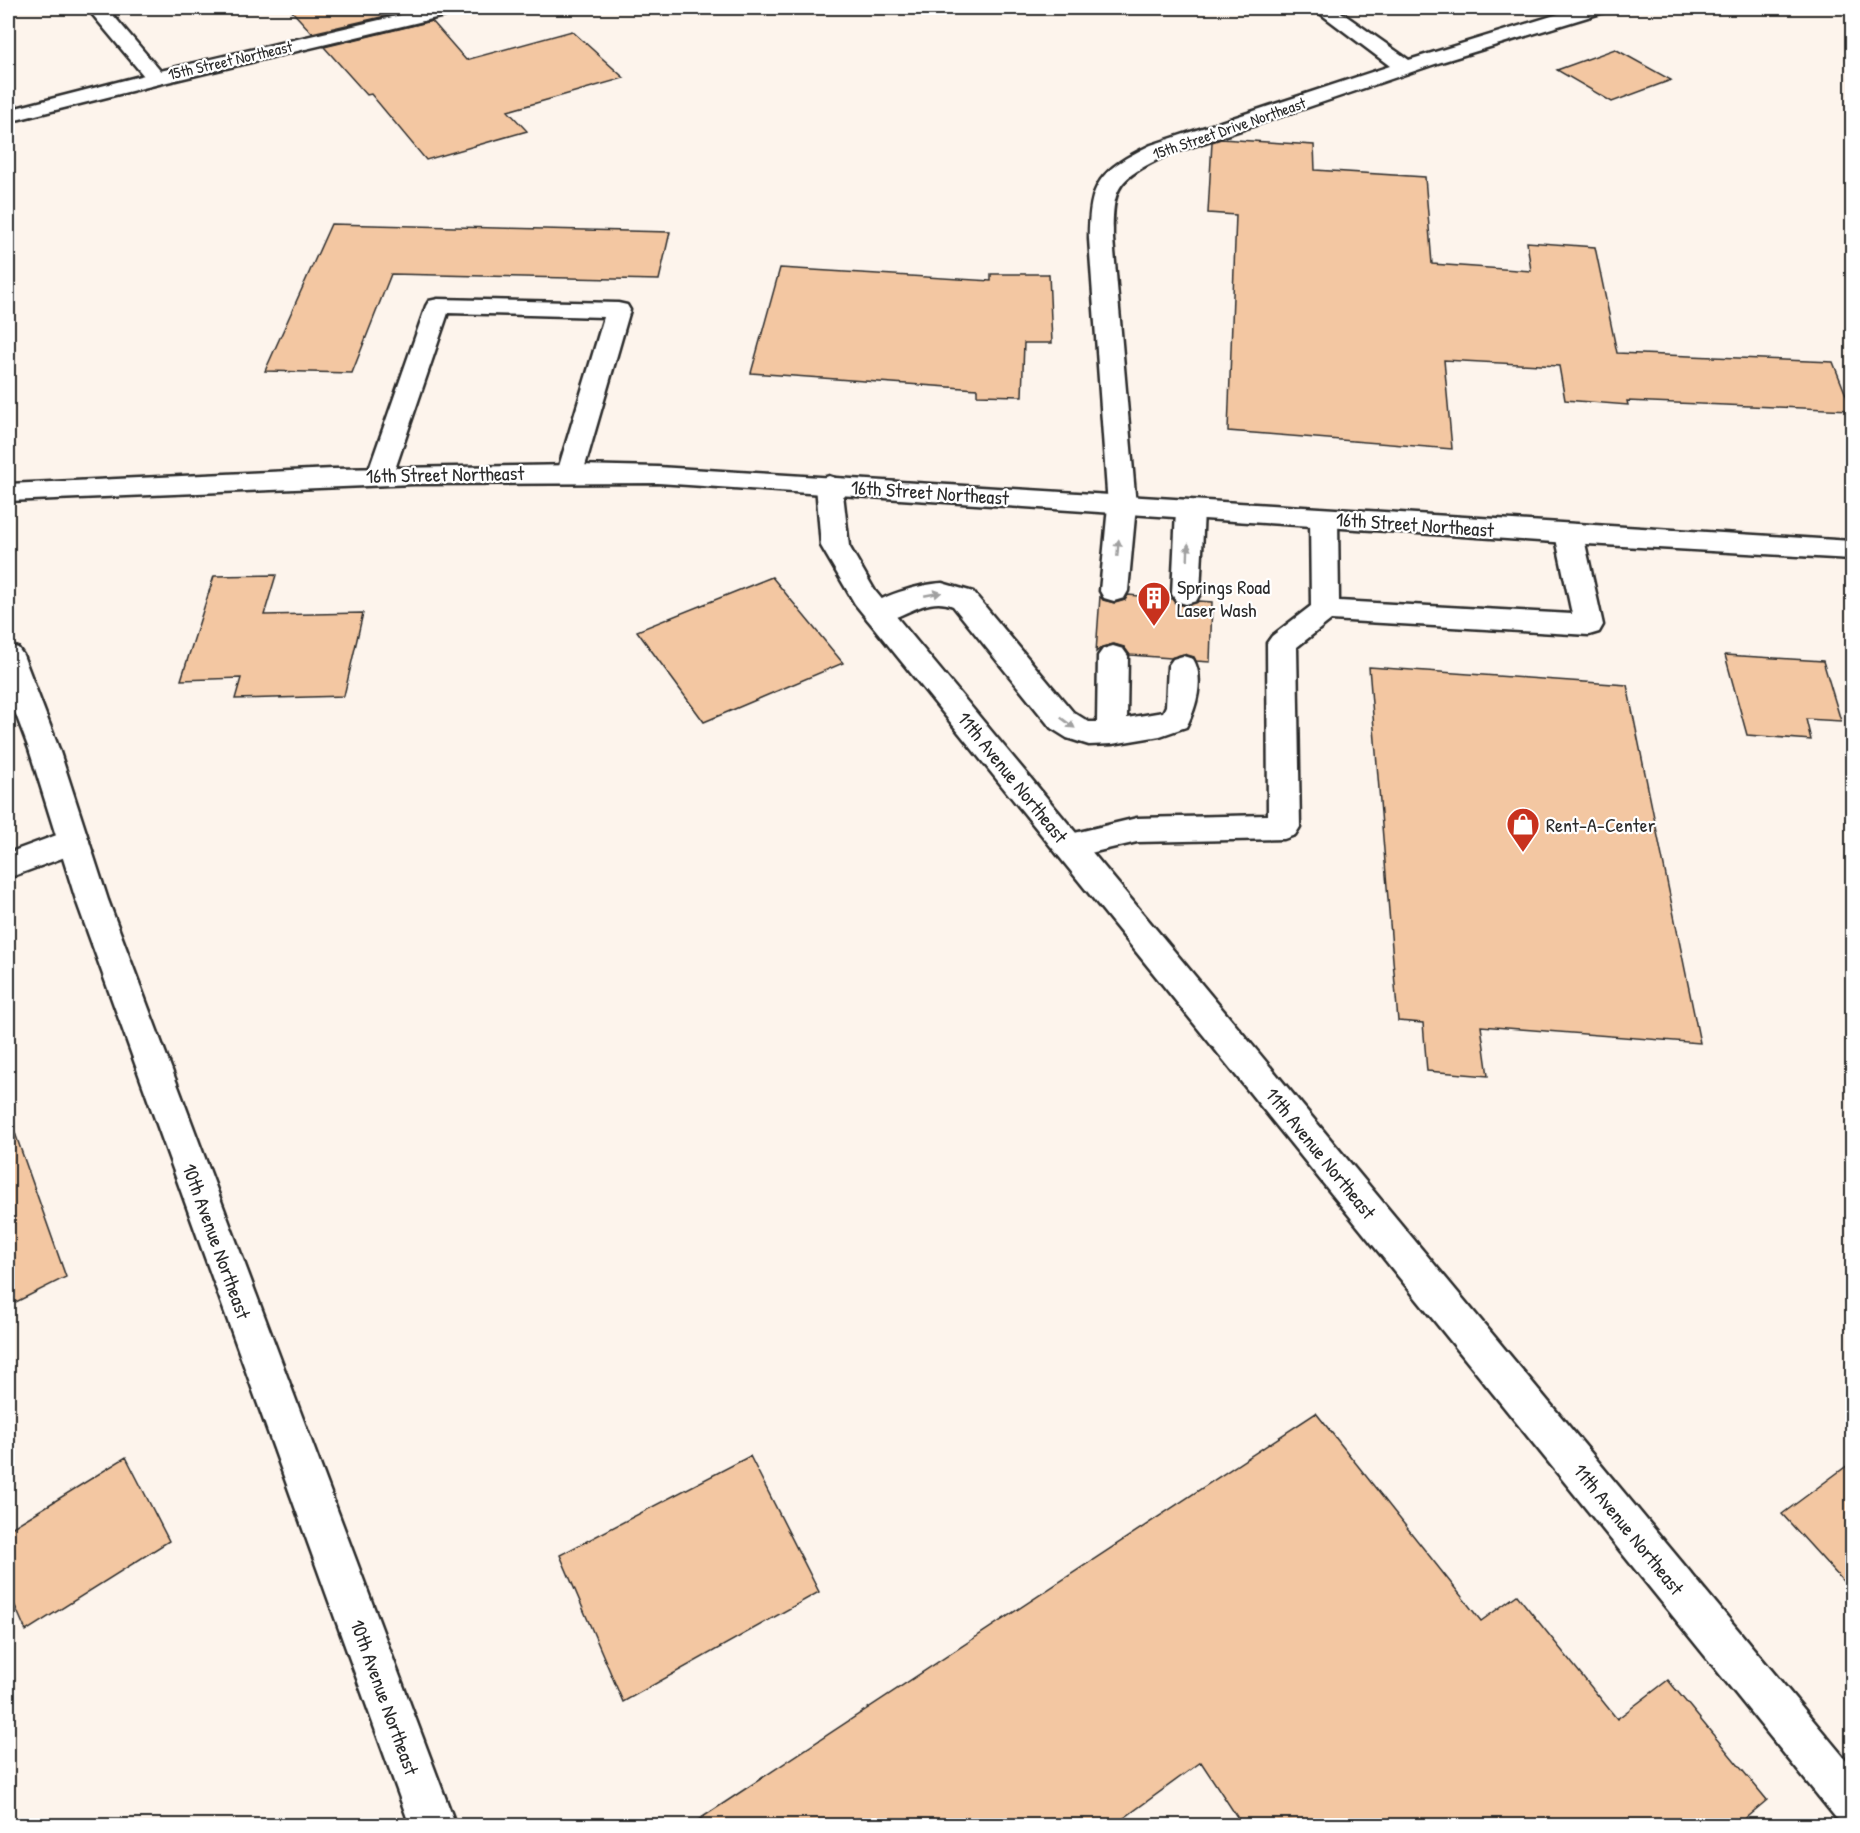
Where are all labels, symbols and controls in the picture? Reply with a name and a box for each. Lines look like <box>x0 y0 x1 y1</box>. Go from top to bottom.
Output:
street label: 15th Street Northeast <box>166 35 295 85</box>
street label: 15th Street Drive Northeast <box>1149 91 1309 165</box>
street label: 16th Street Northeast <box>366 459 526 489</box>
street label: 16th Street Northeast <box>850 473 1011 511</box>
street label: 16th Street Northeast <box>1335 505 1496 543</box>
one-way arrow <box>1113 539 1123 558</box>
one-way arrow <box>1183 542 1193 561</box>
place label: Springs Road Laser Wash <box>1177 573 1270 623</box>
building icon: Springs Road Laser Wash <box>1136 580 1172 627</box>
one-way arrow <box>924 589 943 598</box>
street label: 11th Avenue Northeast <box>952 706 1075 849</box>
one-way arrow <box>1059 717 1075 729</box>
shop icon: Rent-A-Center <box>1505 806 1541 853</box>
place label: Rent-A-Center <box>1546 811 1656 838</box>
street label: 11th Avenue Northeast <box>1260 1082 1383 1225</box>
street label: 10th Avenue Northeast <box>176 1160 258 1323</box>
street label: 11th Avenue Northeast <box>1568 1458 1691 1601</box>
street label: 10th Avenue Northeast <box>344 1616 426 1779</box>

